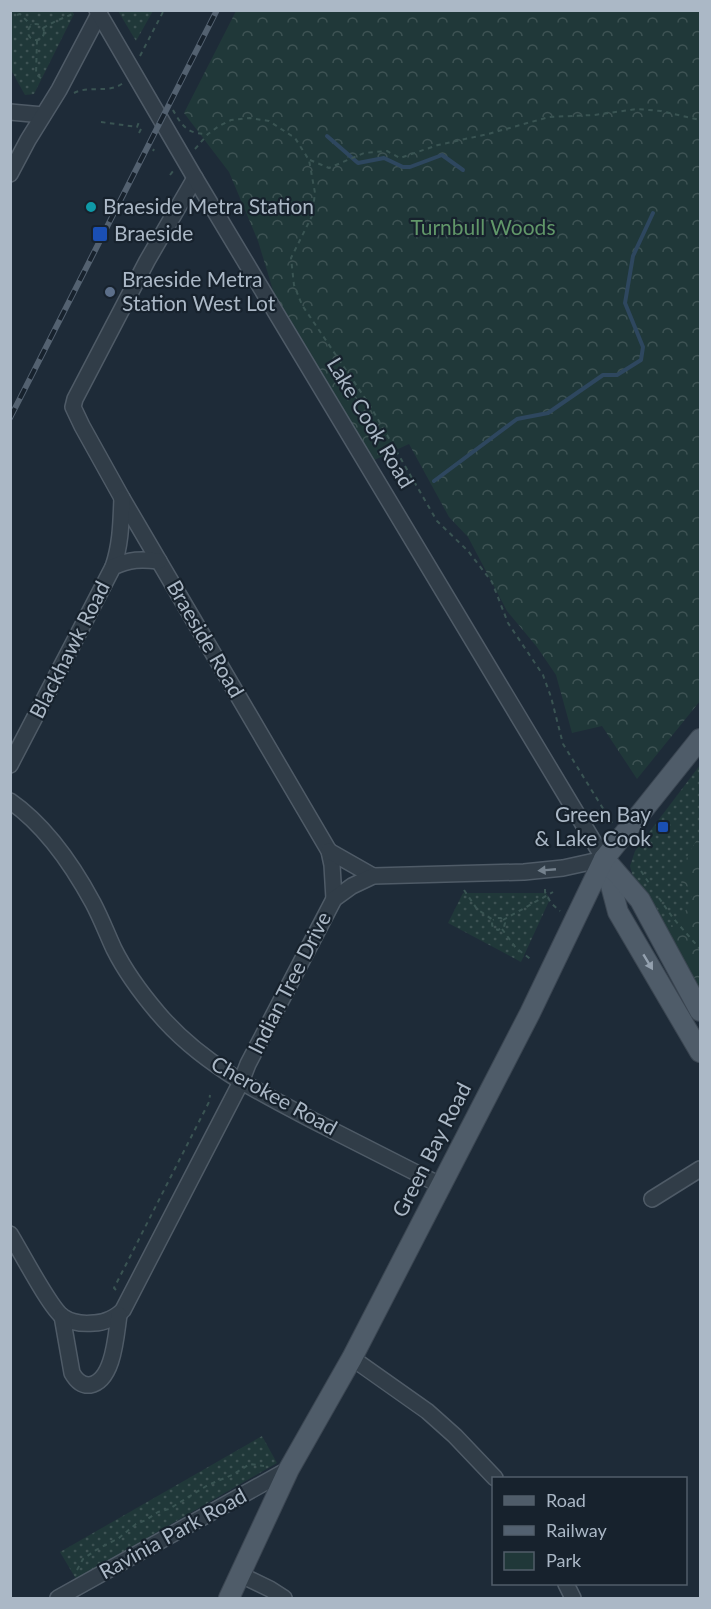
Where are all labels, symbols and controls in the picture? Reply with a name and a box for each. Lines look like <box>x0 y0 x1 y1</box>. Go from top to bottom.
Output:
place label: Braeside Metra Station <box>103 193 314 218</box>
marker: Braeside Metra Station <box>84 200 98 214</box>
park label: Turnbull Woods <box>411 214 555 239</box>
place label: Braeside <box>114 220 193 245</box>
marker: Braeside <box>91 225 109 243</box>
place label: Braeside Metra Station West Lot <box>122 266 276 315</box>
marker: Braeside Metra Station West Lot <box>103 285 117 299</box>
street label: Lake Cook Road <box>322 352 420 492</box>
street label: Braeside Road <box>163 575 250 701</box>
street label: Blackhawk Road <box>23 577 114 722</box>
place label: Green Bay & Lake Cook <box>535 801 651 850</box>
marker: Green Bay & Lake Cook <box>656 820 670 834</box>
one-way arrow <box>537 865 556 874</box>
street label: Indian Tree Drive <box>242 907 335 1058</box>
one-way arrow <box>642 954 653 970</box>
street label: Cherokee Road <box>207 1050 342 1140</box>
street label: Green Bay Road <box>386 1078 475 1221</box>
legend <box>492 1477 687 1585</box>
street label: Ravinia Park Road <box>94 1482 250 1584</box>
text: Road <box>546 1489 586 1511</box>
text: Railway <box>546 1519 607 1541</box>
text: Park <box>546 1549 582 1571</box>

